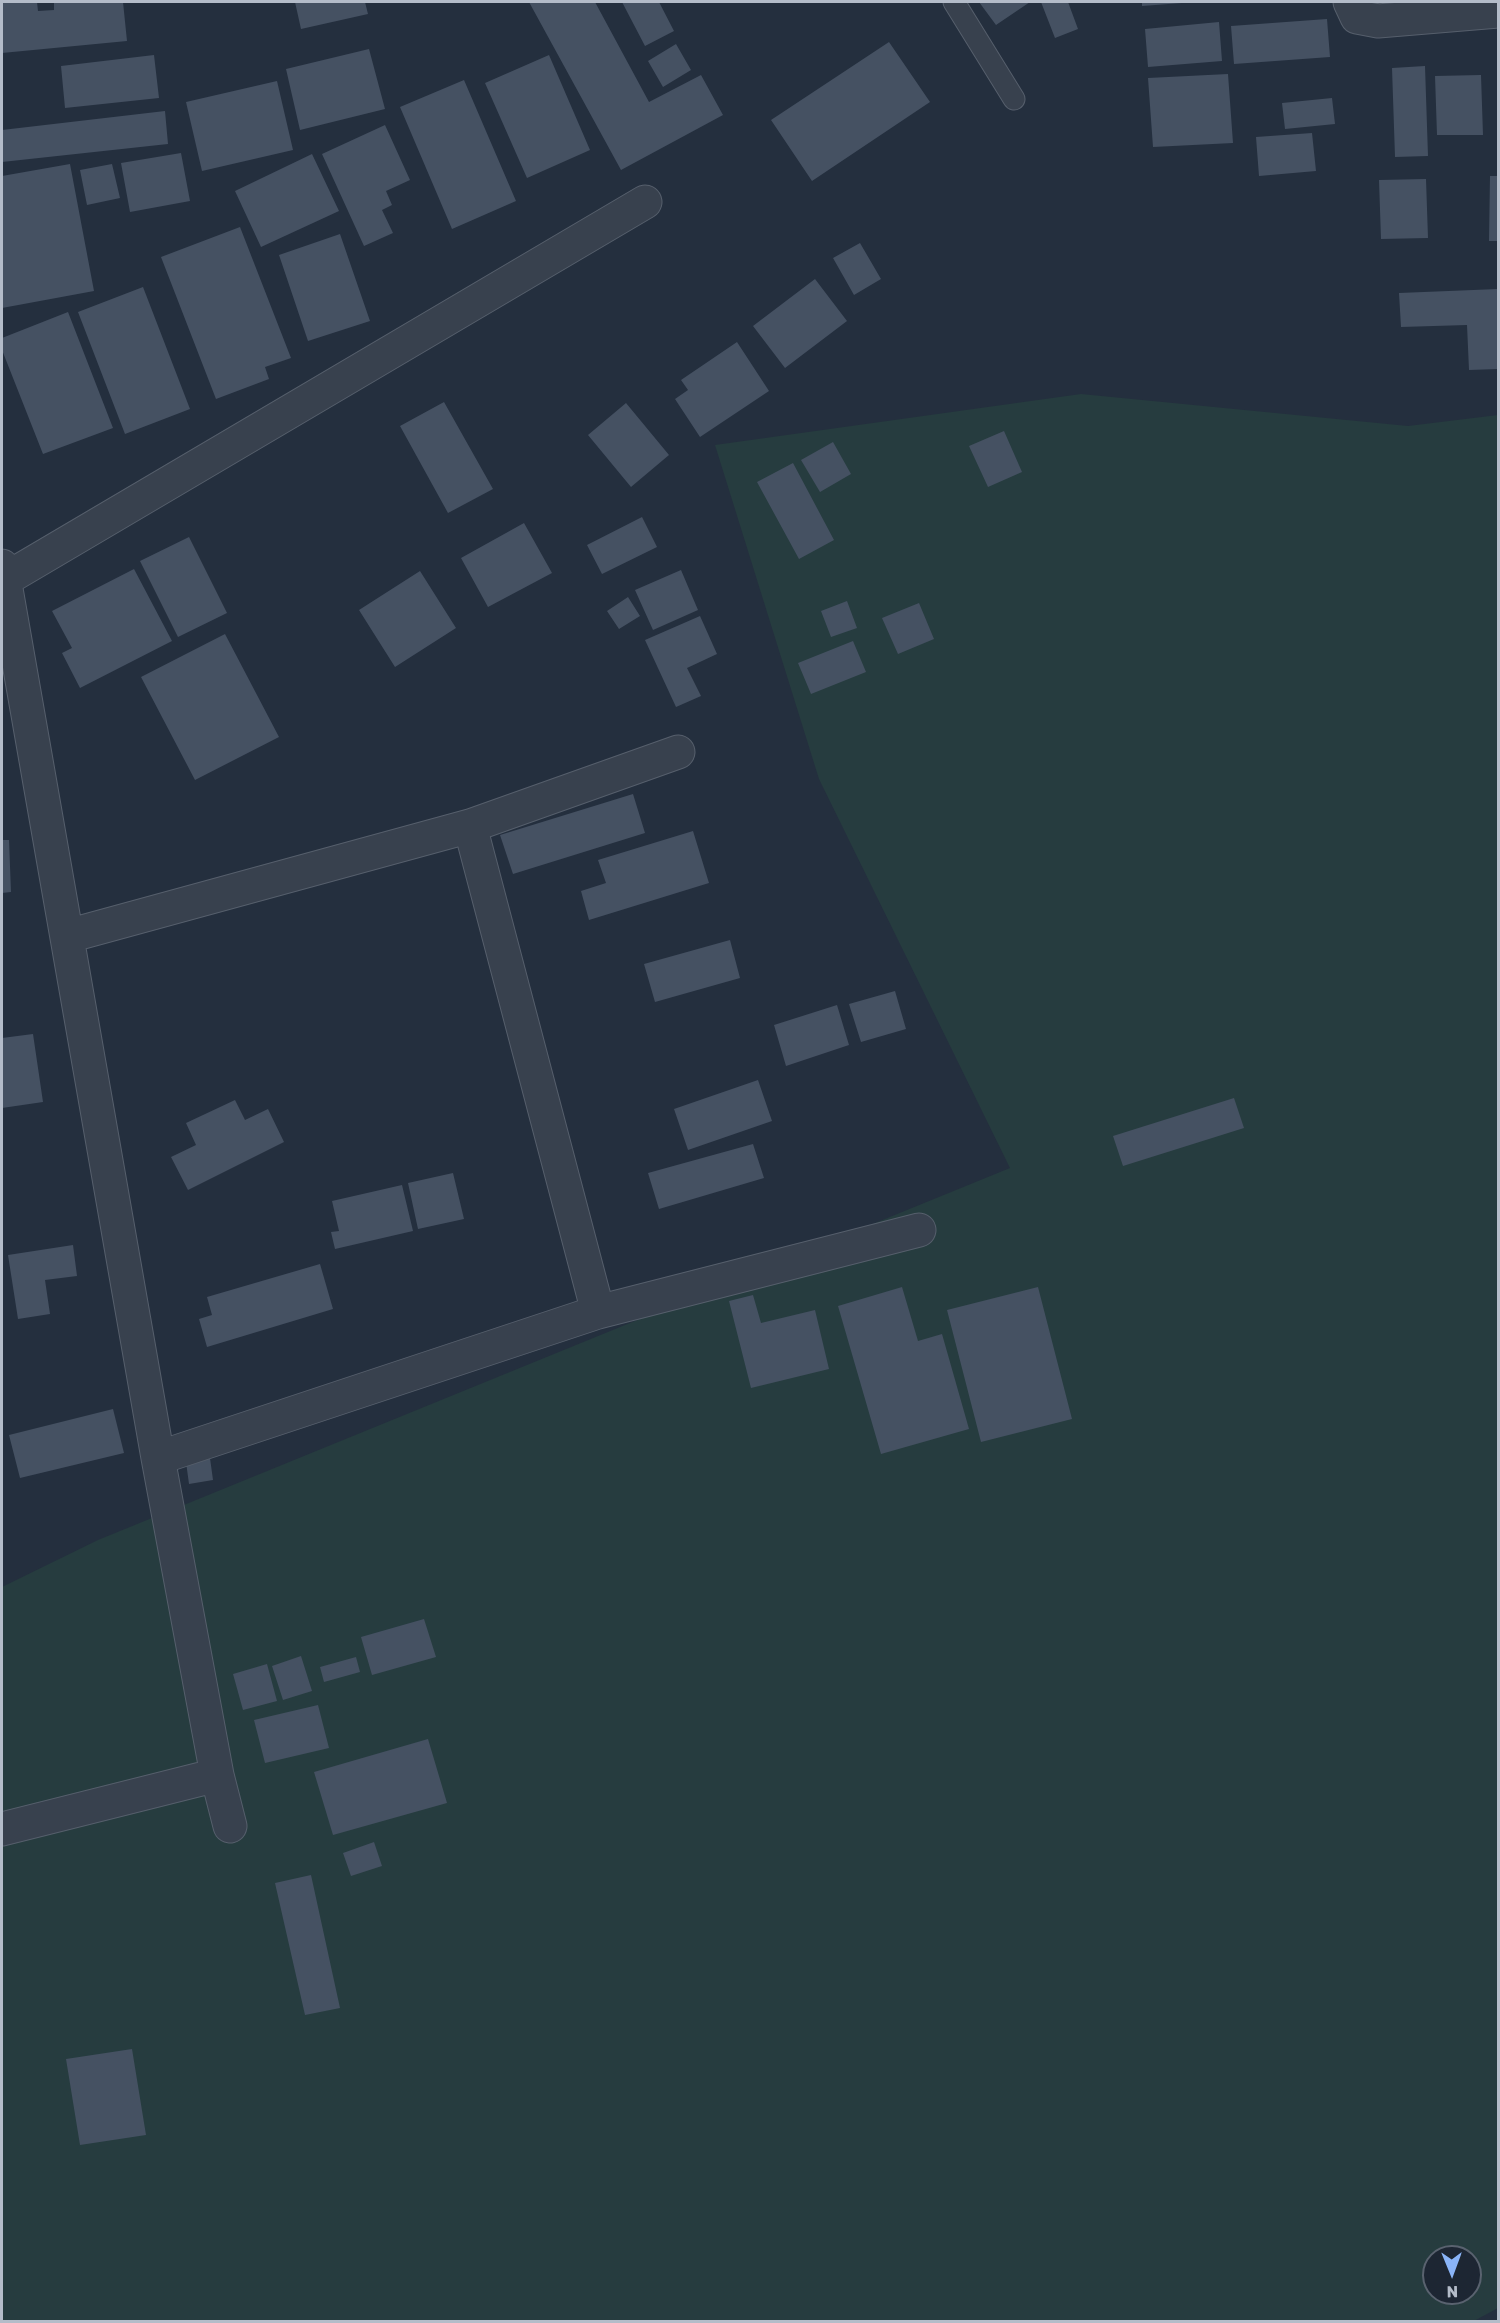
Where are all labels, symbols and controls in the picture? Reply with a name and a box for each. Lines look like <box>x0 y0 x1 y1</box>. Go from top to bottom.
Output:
north arrow <box>1422 2245 1482 2305</box>
text: N <box>1446 2282 1458 2301</box>

